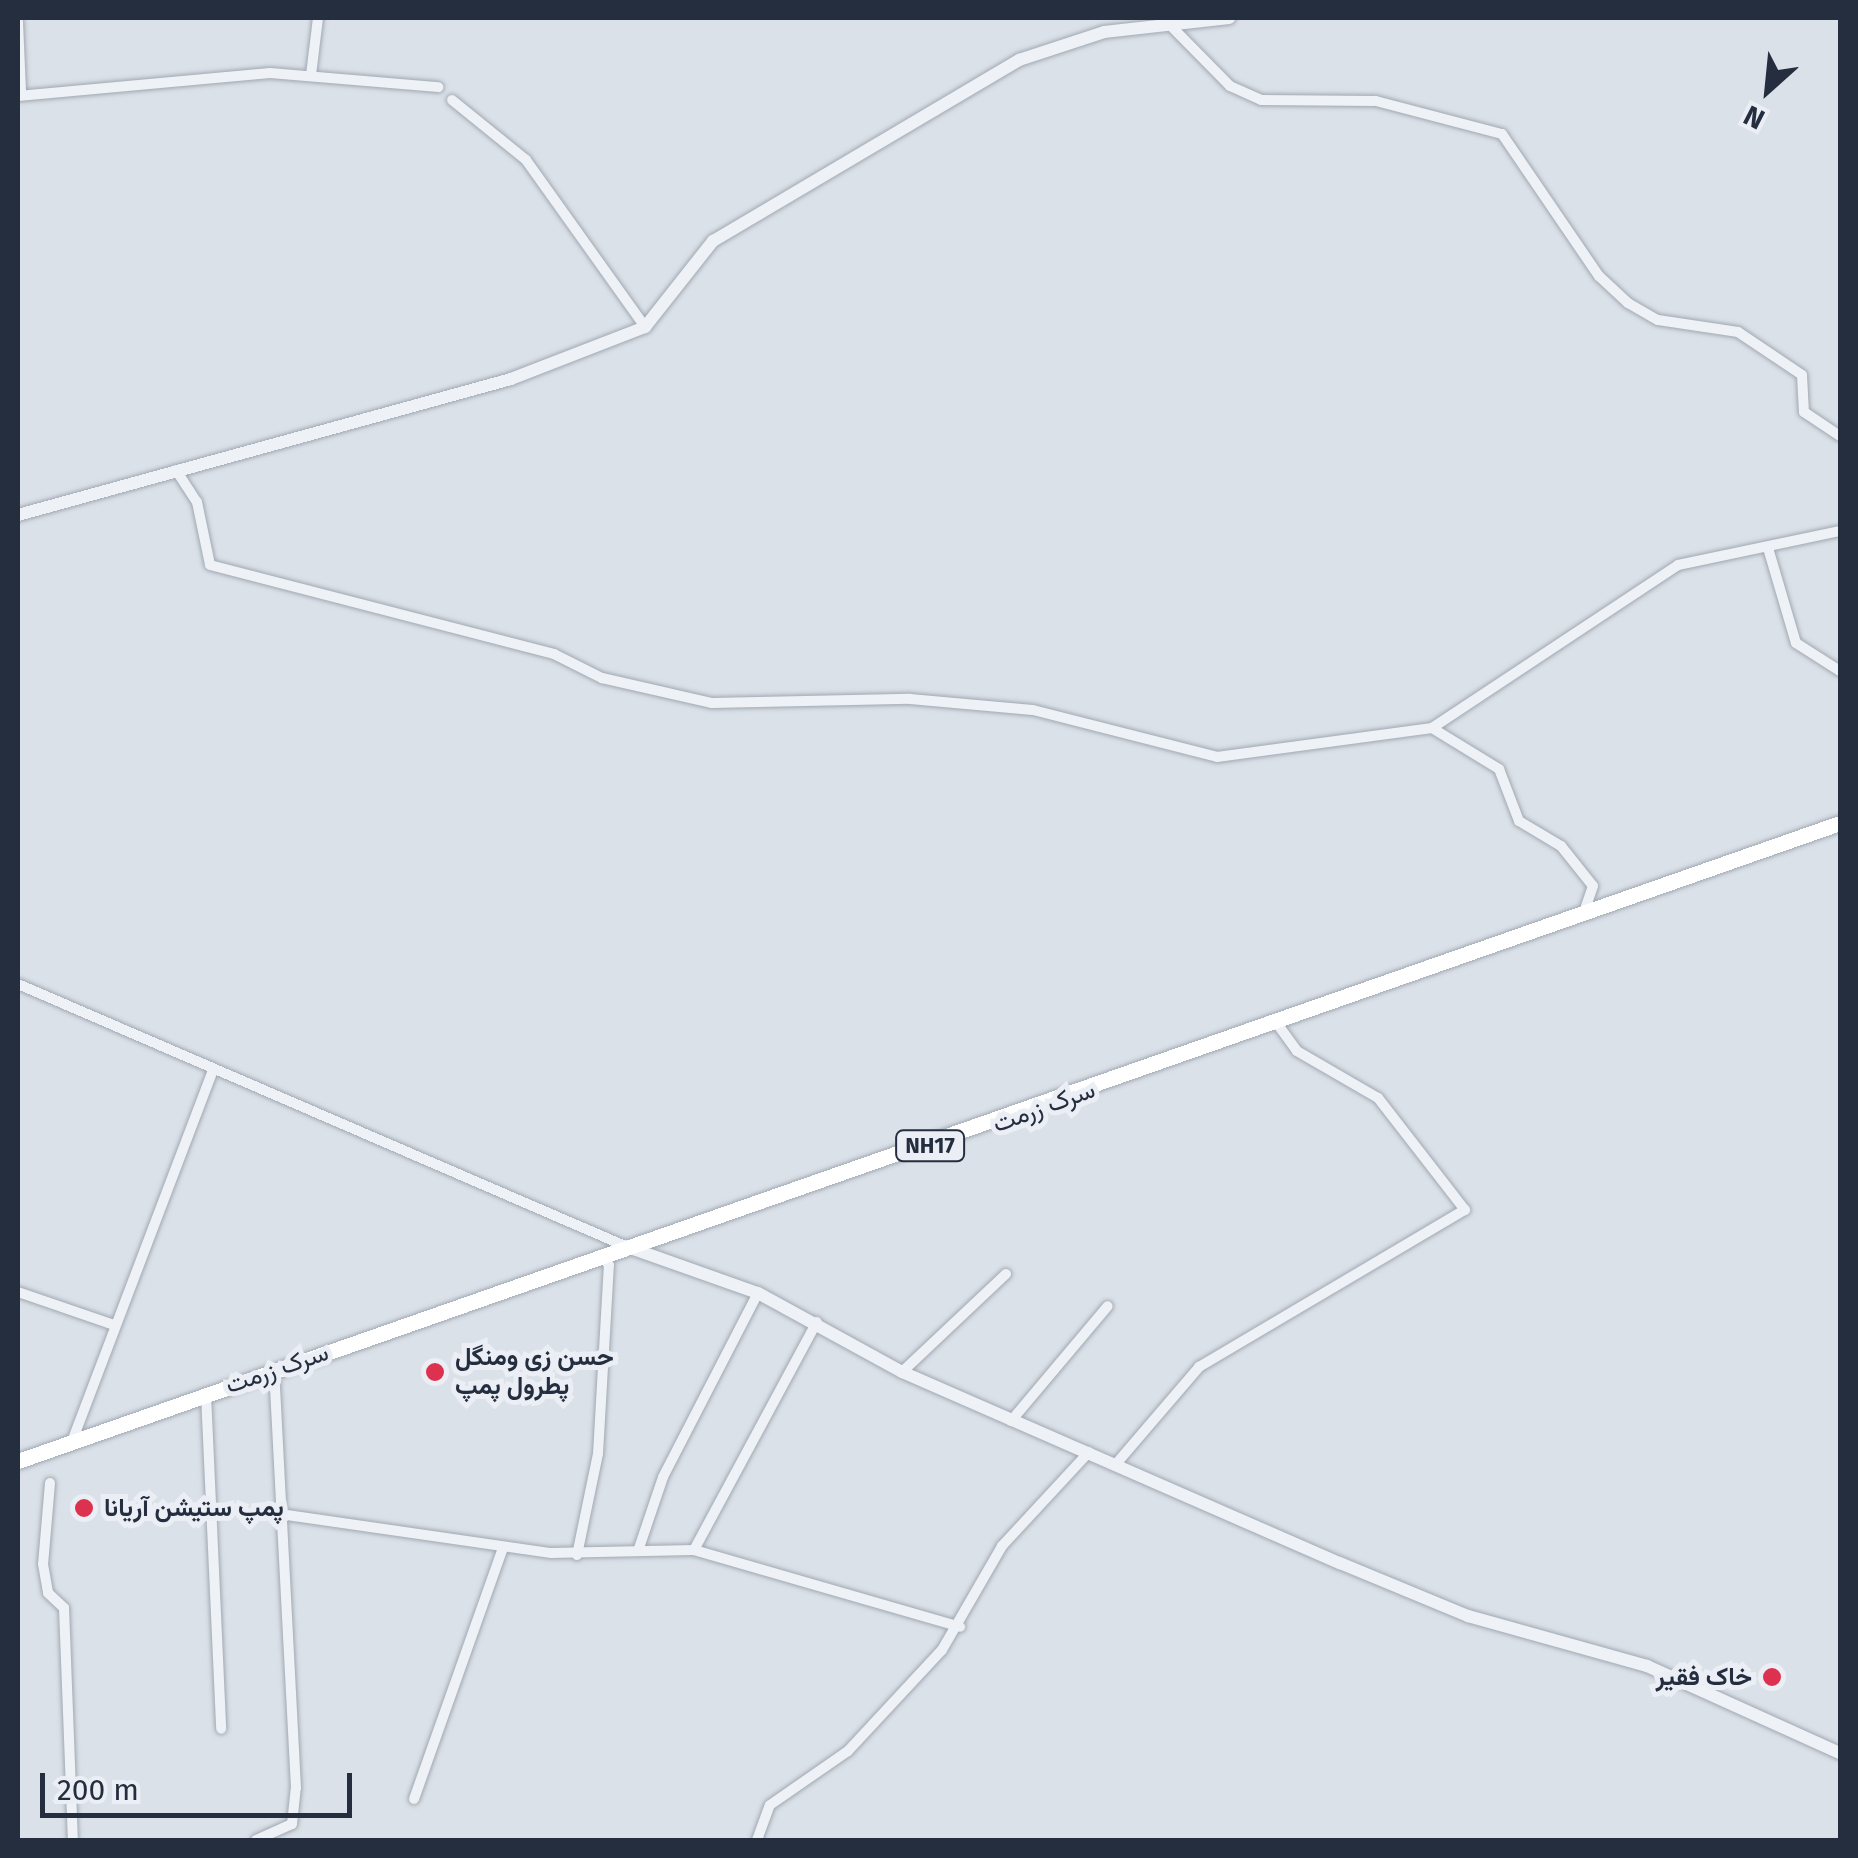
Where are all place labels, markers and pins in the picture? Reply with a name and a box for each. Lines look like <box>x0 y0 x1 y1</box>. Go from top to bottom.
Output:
place label: حسن زی ومنگل پطرول پمپ <box>455 1343 614 1402</box>
marker: حسن زی ومنگل پطرول پمپ <box>424 1361 446 1383</box>
place label: پمپ ستیشن آریانا <box>104 1493 284 1523</box>
marker: پمپ ستیشن آریانا <box>73 1497 95 1519</box>
place label: خاک فقیر <box>1656 1662 1752 1692</box>
marker: خاک فقیر <box>1761 1666 1783 1688</box>

